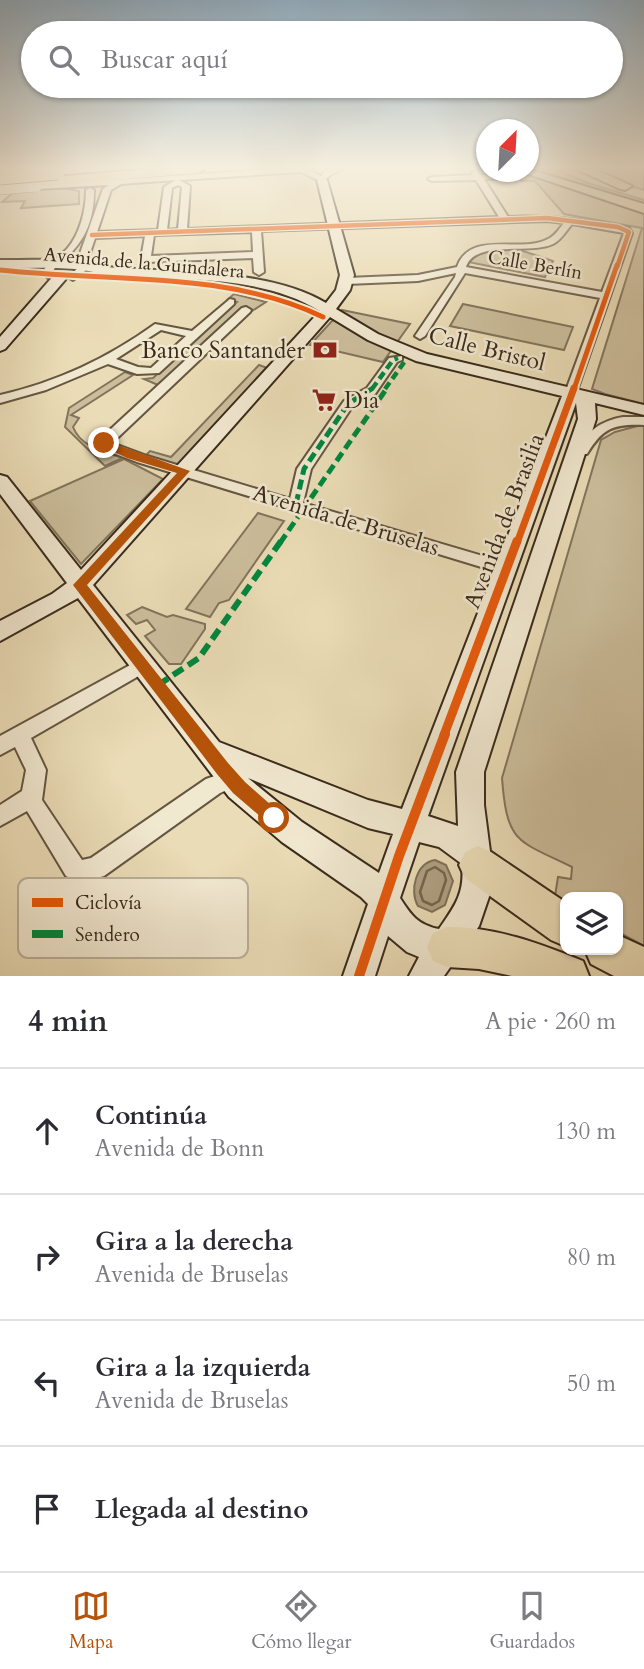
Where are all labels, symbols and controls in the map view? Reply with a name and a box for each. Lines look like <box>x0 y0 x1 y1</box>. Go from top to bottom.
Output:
search box <box>21 21 623 98</box>
icon: search <box>45 41 83 79</box>
text: Buscar aquí <box>101 42 228 77</box>
north arrow <box>476 119 539 182</box>
street label: Avenida de la Guindalera <box>42 241 246 285</box>
street label: Calle Berlín <box>486 244 585 286</box>
street label: Calle Bristol <box>425 319 549 379</box>
place label: Banco Santander <box>141 335 306 366</box>
bank icon: Banco Santander <box>311 336 339 364</box>
place label: Dia <box>344 385 379 416</box>
supermarket icon: Dia <box>310 386 338 414</box>
route end <box>88 427 119 458</box>
street label: Avenida de Brasilia <box>456 429 552 613</box>
street label: Avenida de Bruselas <box>249 477 443 563</box>
route start <box>258 802 289 833</box>
legend <box>18 878 248 958</box>
text: Ciclovía <box>75 890 142 916</box>
map controls <box>560 892 623 955</box>
button: layers <box>560 892 623 955</box>
text: Sendero <box>75 922 140 948</box>
text: 4 min <box>28 1001 108 1042</box>
text: A pie · 260 m <box>485 1006 616 1037</box>
text: Continúa <box>95 1098 207 1133</box>
icon: ahead <box>28 1112 66 1150</box>
text: 130 m <box>555 1116 616 1147</box>
text: Avenida de Bonn <box>95 1133 264 1164</box>
text: Gira a la derecha <box>95 1224 293 1259</box>
icon: right <box>28 1238 66 1276</box>
text: 80 m <box>567 1242 616 1273</box>
text: Avenida de Bruselas <box>95 1259 288 1290</box>
text: Gira a la izquierda <box>95 1350 311 1385</box>
icon: left <box>28 1364 66 1402</box>
text: 50 m <box>567 1368 616 1399</box>
text: Avenida de Bruselas <box>95 1385 288 1416</box>
icon: arrive <box>28 1490 66 1528</box>
text: Llegada al destino <box>95 1492 309 1527</box>
tab: Mapa <box>69 1587 113 1655</box>
tab: Cómo llegar <box>251 1587 352 1655</box>
tab: Guardados <box>489 1587 575 1655</box>

